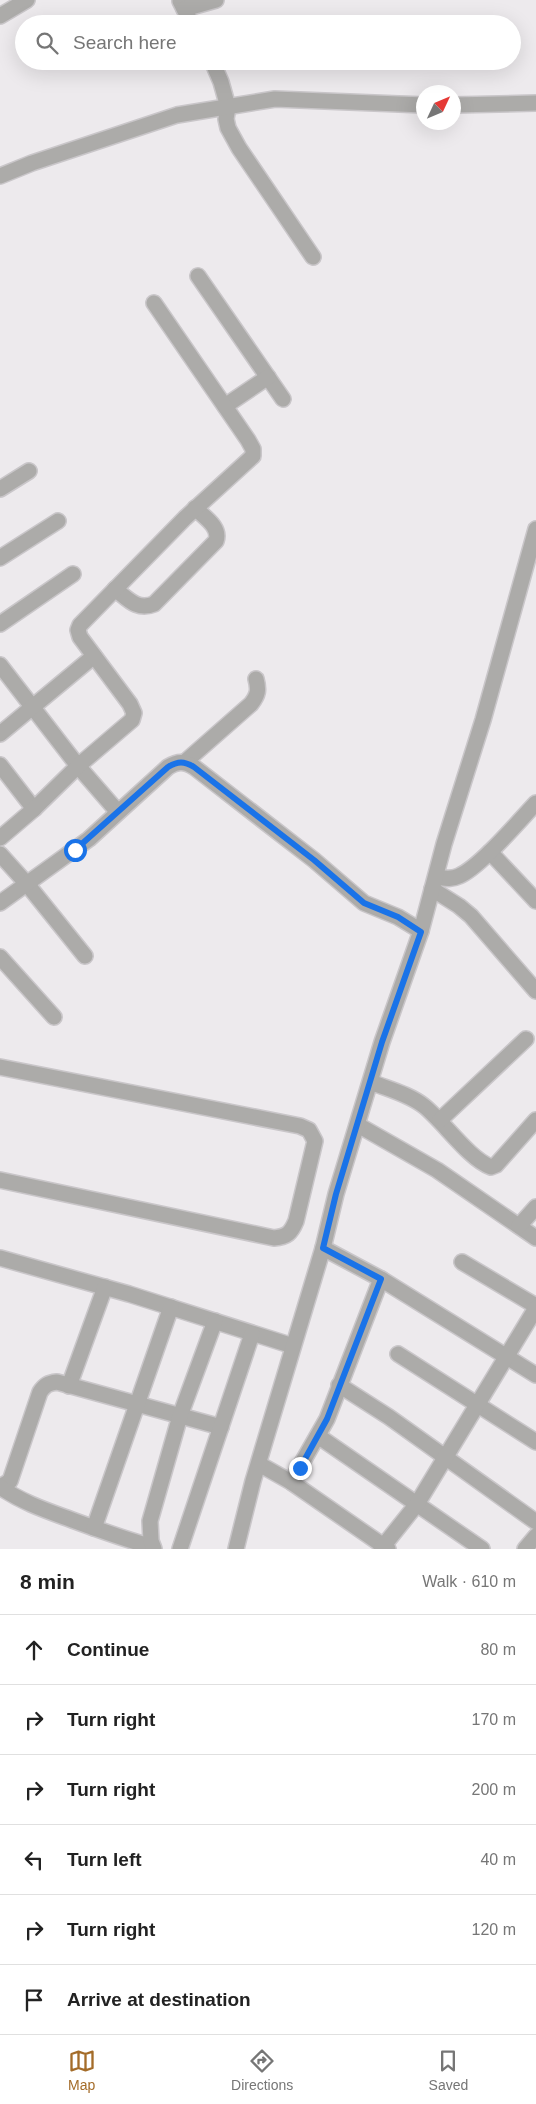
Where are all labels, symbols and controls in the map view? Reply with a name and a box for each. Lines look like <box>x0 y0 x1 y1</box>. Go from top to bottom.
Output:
search box <box>15 15 521 70</box>
icon: search <box>33 29 61 57</box>
text: Search here <box>73 32 177 53</box>
north arrow <box>416 85 461 130</box>
route start <box>64 839 87 862</box>
route end <box>289 1457 312 1480</box>
text: 8 min <box>20 1570 75 1593</box>
text: Walk · 610 m <box>422 1573 516 1590</box>
icon: ahead <box>20 1636 48 1664</box>
text: Continue <box>67 1639 149 1660</box>
text: 80 m <box>480 1641 516 1658</box>
icon: right <box>20 1706 48 1734</box>
text: Turn right <box>67 1709 155 1730</box>
text: 170 m <box>472 1711 516 1728</box>
icon: right <box>20 1776 48 1804</box>
text: Turn right <box>67 1779 155 1800</box>
text: 200 m <box>472 1781 516 1798</box>
icon: left <box>20 1846 48 1874</box>
text: Turn left <box>67 1849 142 1870</box>
text: 40 m <box>480 1851 516 1868</box>
icon: right <box>20 1916 48 1944</box>
text: Turn right <box>67 1919 155 1940</box>
text: 120 m <box>472 1921 516 1938</box>
icon: arrive <box>20 1986 48 2014</box>
text: Arrive at destination <box>67 1989 251 2010</box>
tab: Map <box>68 2047 96 2093</box>
tab: Directions <box>231 2047 293 2093</box>
tab: Saved <box>429 2047 468 2093</box>

